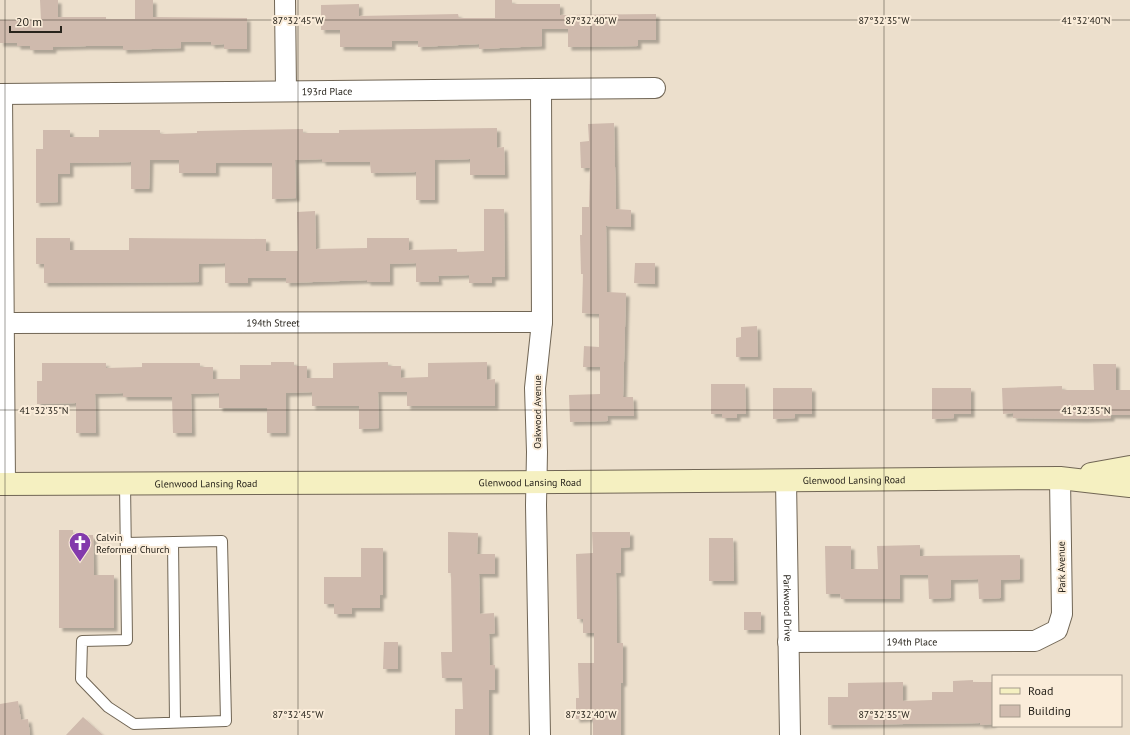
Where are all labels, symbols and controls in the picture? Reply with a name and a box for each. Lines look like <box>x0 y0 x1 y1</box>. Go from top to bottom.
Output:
scale bar <box>10 8 61 34</box>
text: 20 m <box>16 14 42 29</box>
text: 87°32'45"W <box>272 14 324 27</box>
text: 87°32'40"W <box>565 14 617 27</box>
text: 87°32'35"W <box>858 14 910 27</box>
text: 41°32'40"N <box>1061 14 1111 27</box>
street label: 193rd Place <box>302 85 352 98</box>
street label: 194th Street <box>246 316 300 330</box>
street label: Oakwood Avenue <box>531 375 544 449</box>
text: 41°32'35"N <box>19 404 69 417</box>
text: 41°32'35"N <box>1061 404 1111 417</box>
street label: Glenwood Lansing Road <box>803 473 905 487</box>
street label: Glenwood Lansing Road <box>479 476 581 489</box>
street label: Glenwood Lansing Road <box>155 477 257 490</box>
church icon: Calvin Reformed Church <box>67 530 93 563</box>
place label: Calvin Reformed Church <box>96 531 170 556</box>
street label: Park Avenue <box>1055 541 1068 593</box>
street label: Parkwood Drive <box>780 574 795 642</box>
street label: 194th Place <box>887 635 937 649</box>
legend <box>992 675 1122 727</box>
text: Road <box>1028 683 1053 698</box>
text: Building <box>1028 703 1071 718</box>
text: 87°32'45"W <box>272 708 324 721</box>
text: 87°32'40"W <box>565 708 617 721</box>
text: 87°32'35"W <box>858 708 910 721</box>

